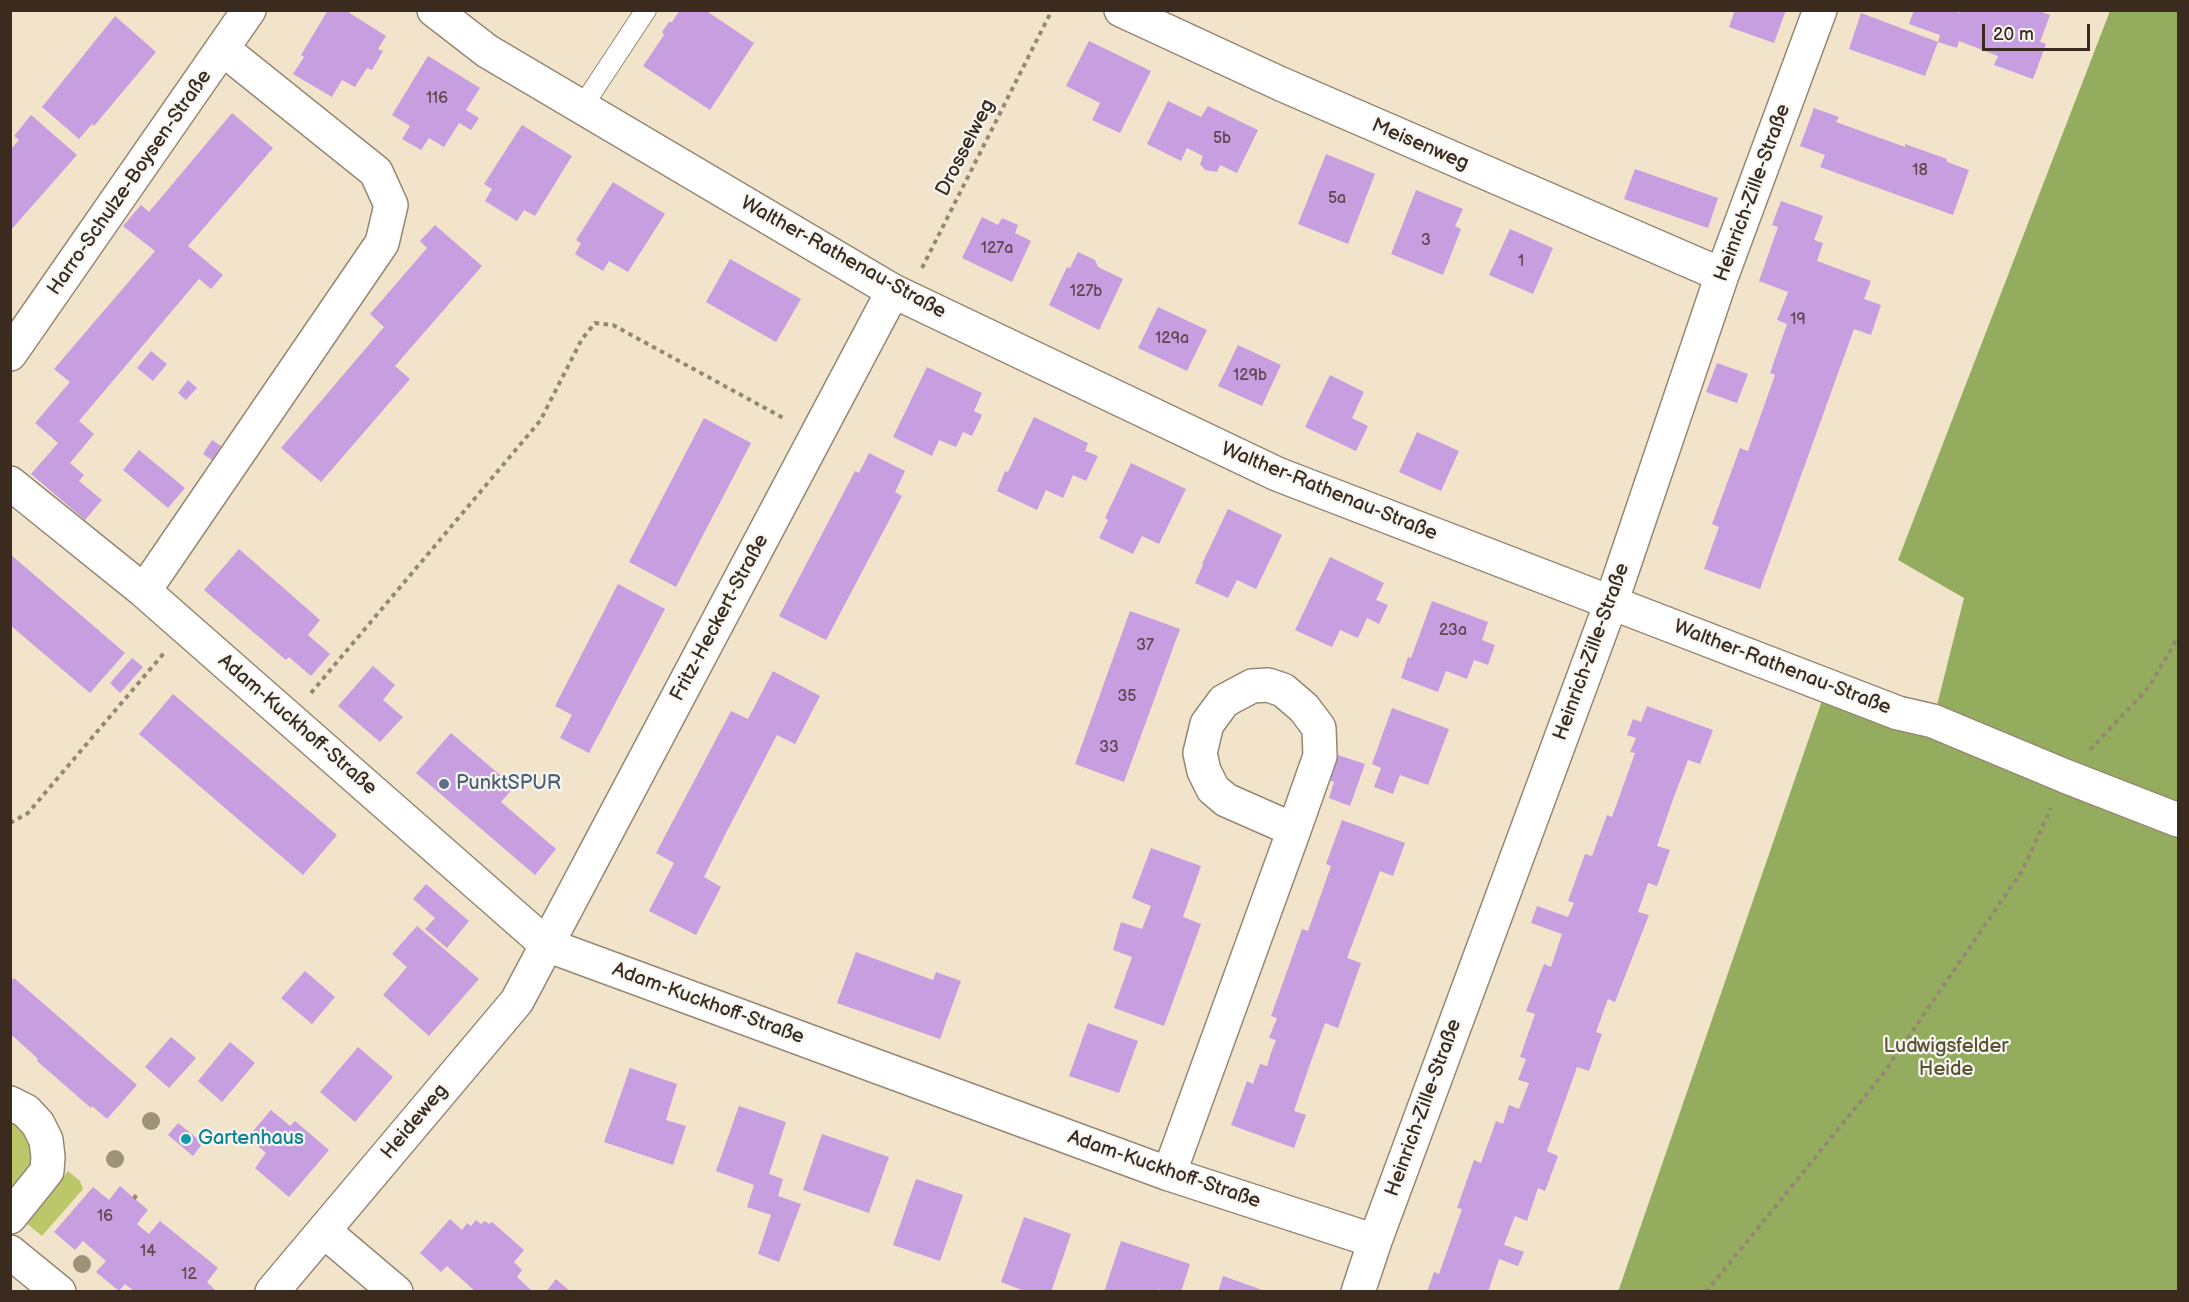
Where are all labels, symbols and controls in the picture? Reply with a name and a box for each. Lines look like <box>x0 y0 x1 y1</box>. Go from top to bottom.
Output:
scale bar <box>1985 12 2093 50</box>
text: 20 m <box>1993 24 2034 45</box>
street label: Harro-Schulze-Boysen-Straße <box>43 66 217 300</box>
house number: 116 <box>426 89 448 109</box>
street label: Drosselweg <box>931 96 1001 200</box>
street label: Heinrich-Zille-Straße <box>1710 101 1796 285</box>
street label: Meisenweg <box>1368 114 1472 176</box>
house number: 5b <box>1213 129 1231 149</box>
house number: 18 <box>1912 161 1928 181</box>
house number: 5a <box>1328 189 1346 209</box>
street label: Walther-Rathenau-Straße <box>736 192 950 324</box>
house number: 3 <box>1421 231 1431 251</box>
house number: 127a <box>981 239 1013 259</box>
house number: 1 <box>1518 252 1524 272</box>
house number: 127b <box>1070 282 1102 302</box>
house number: 19 <box>1790 310 1806 330</box>
house number: 129a <box>1155 329 1189 349</box>
house number: 129b <box>1233 366 1267 386</box>
street label: Walther-Rathenau-Straße <box>1217 438 1441 546</box>
street label: Fritz-Heckert-Straße <box>666 530 774 706</box>
street label: Heinrich-Zille-Straße <box>1549 560 1635 744</box>
street label: Walther-Rathenau-Straße <box>1670 615 1894 721</box>
house number: 23a <box>1439 621 1467 641</box>
house number: 37 <box>1136 636 1154 656</box>
street label: Adam-Kuckhoff-Straße <box>213 650 381 800</box>
house number: 35 <box>1117 687 1137 707</box>
house number: 33 <box>1099 738 1119 758</box>
place label: PunktSPUR <box>456 772 561 796</box>
marker: PunktSPUR <box>437 777 451 791</box>
street label: Adam-Kuckhoff-Straße <box>609 958 807 1050</box>
street label: Heinrich-Zille-Straße <box>1381 1016 1467 1200</box>
park label: Ludwigsfelder Heide <box>1884 1035 2008 1082</box>
street label: Heideweg <box>377 1079 453 1165</box>
street label: Adam-Kuckhoff-Straße <box>1064 1126 1264 1214</box>
place label: Gartenhaus <box>198 1127 304 1151</box>
marker: Gartenhaus <box>179 1132 193 1146</box>
house number: 16 <box>97 1207 113 1227</box>
house number: 14 <box>140 1242 156 1262</box>
house number: 12 <box>181 1265 197 1285</box>

